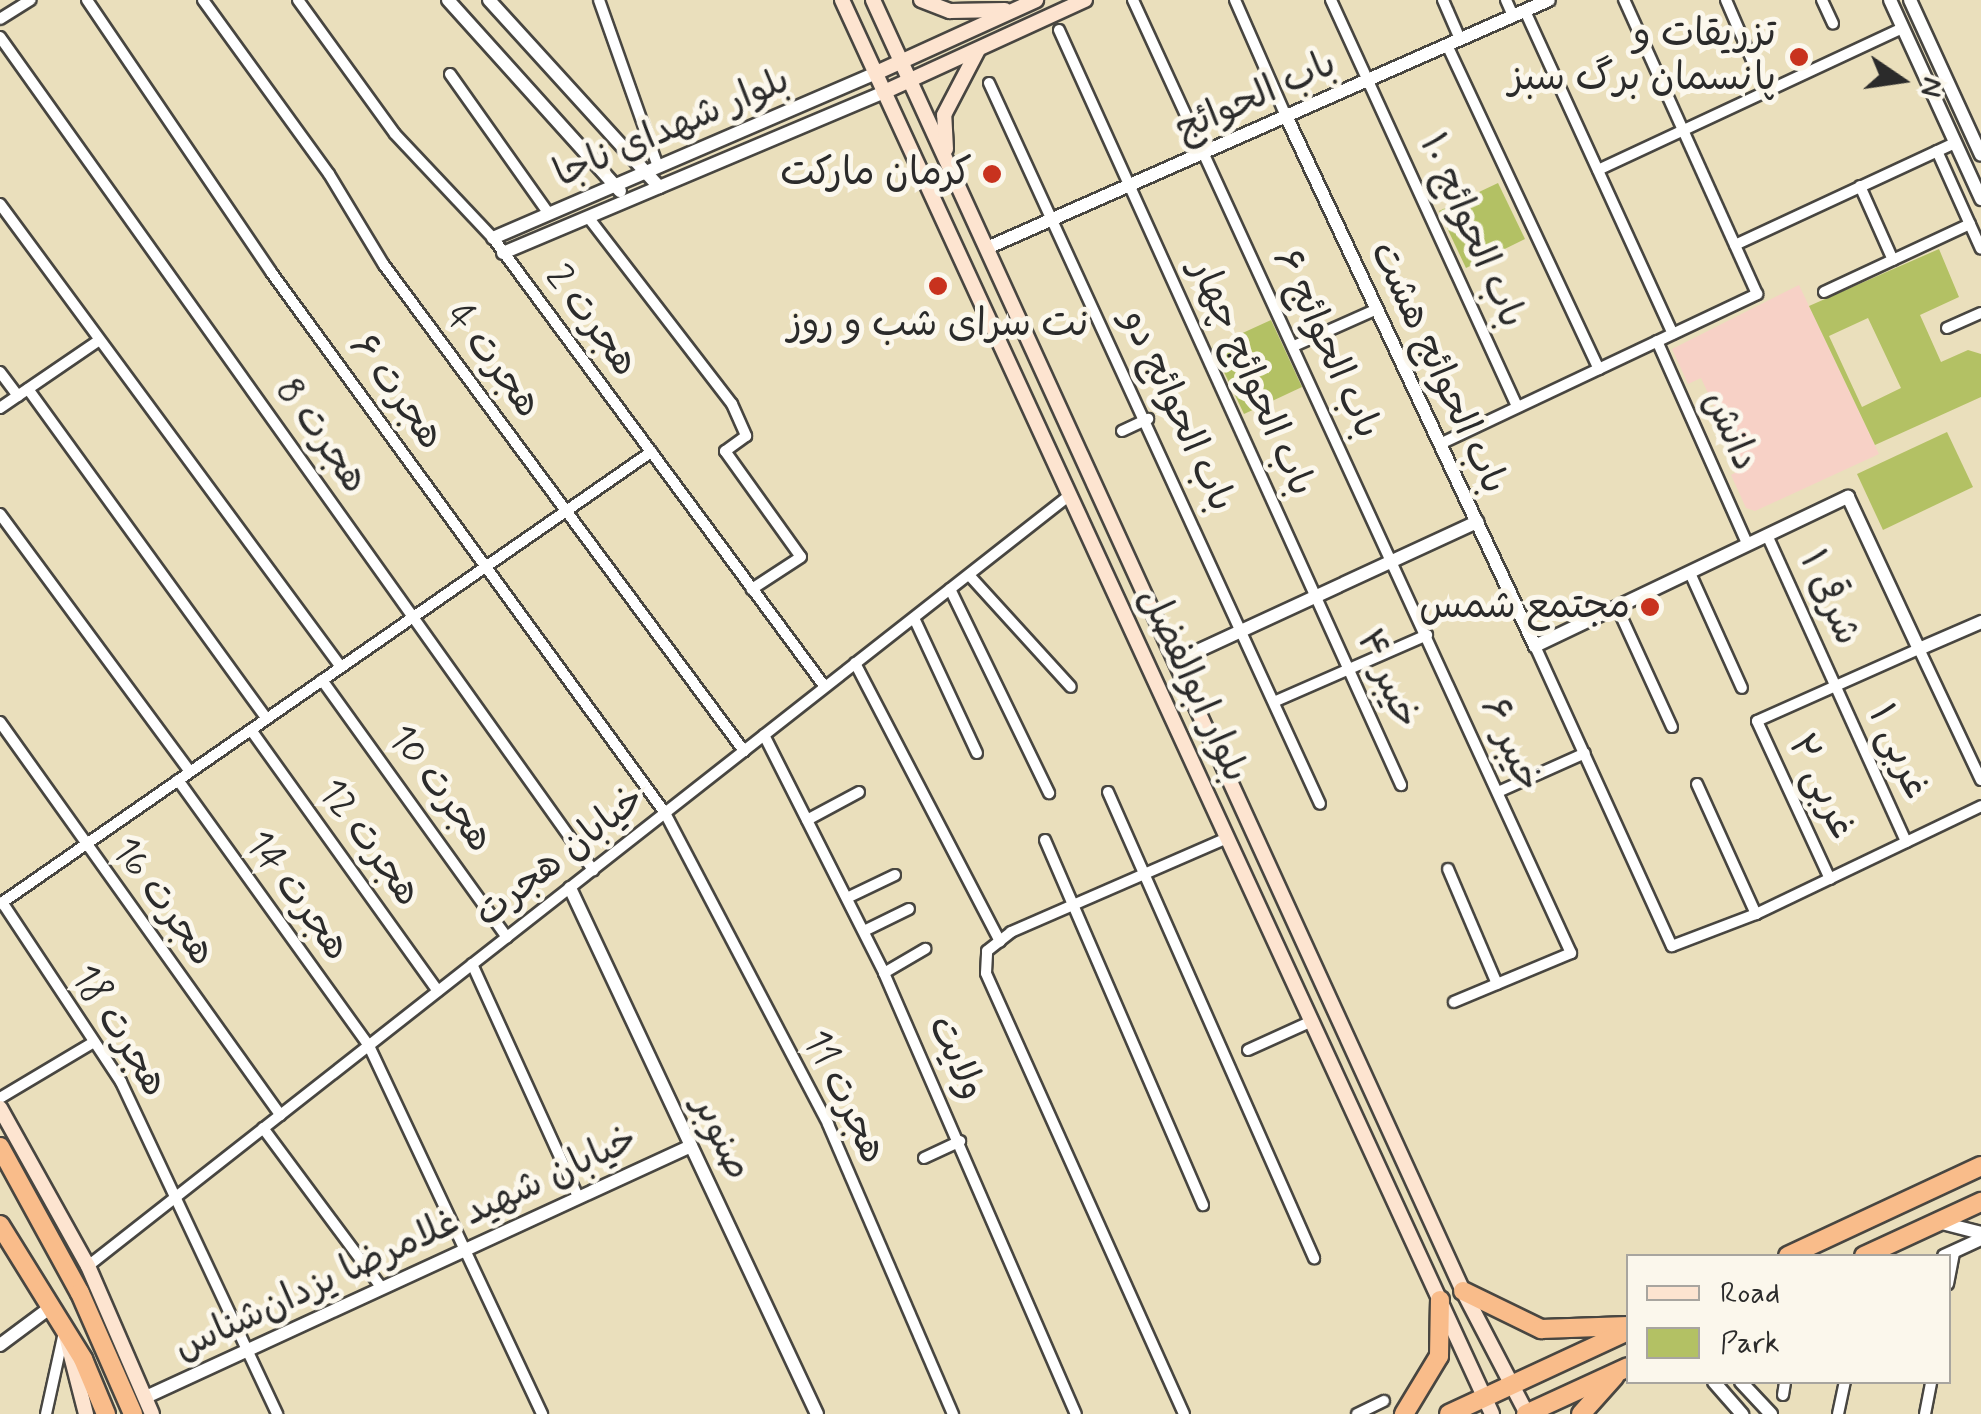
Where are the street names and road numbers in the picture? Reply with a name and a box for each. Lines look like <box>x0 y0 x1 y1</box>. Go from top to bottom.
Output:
street label: باب الحوائج <box>1169 41 1343 153</box>
street label: بلوار شهدای ناجا <box>547 58 797 198</box>
street label: باب الحوائج ۱۰ <box>1408 127 1534 335</box>
street label: باب الحوائج هشت <box>1360 235 1516 501</box>
street label: باب الحوائج ۶ <box>1262 242 1390 446</box>
street label: باب الحوائج چهار <box>1179 253 1323 503</box>
street label: هجرت 2 <box>534 256 648 386</box>
street label: هجرت 4 <box>435 295 551 427</box>
street label: باب الحوائج دو <box>1110 303 1244 519</box>
street label: هجرت ۶ <box>339 325 453 459</box>
street label: هجرت 8 <box>265 370 377 502</box>
street label: دانش <box>1692 384 1768 478</box>
street label: ۱ شرقی <box>1788 544 1870 652</box>
street label: بلوار ابوالفضل <box>1128 580 1258 790</box>
street label: خیبر ۴ <box>1345 622 1429 736</box>
street label: خیبر ۶ <box>1469 691 1551 799</box>
street label: ۱ غربی <box>1857 698 1939 806</box>
street label: هجرت 10 <box>377 716 503 862</box>
street label: ۲ غربی <box>1777 727 1865 847</box>
street label: هجرت 12 <box>308 771 430 915</box>
street label: خیابان هجرت <box>466 777 654 937</box>
street label: هجرت 14 <box>235 822 359 970</box>
street label: هجرت 16 <box>101 829 225 975</box>
street label: هجرت 18 <box>61 957 177 1105</box>
street label: ولایت <box>917 1009 995 1107</box>
street label: هجرت 11 <box>792 1023 896 1171</box>
street label: صنوبر <box>682 1089 760 1187</box>
street label: خیابان شهید غلامرضا یزدان‌شناس <box>167 1117 645 1371</box>

